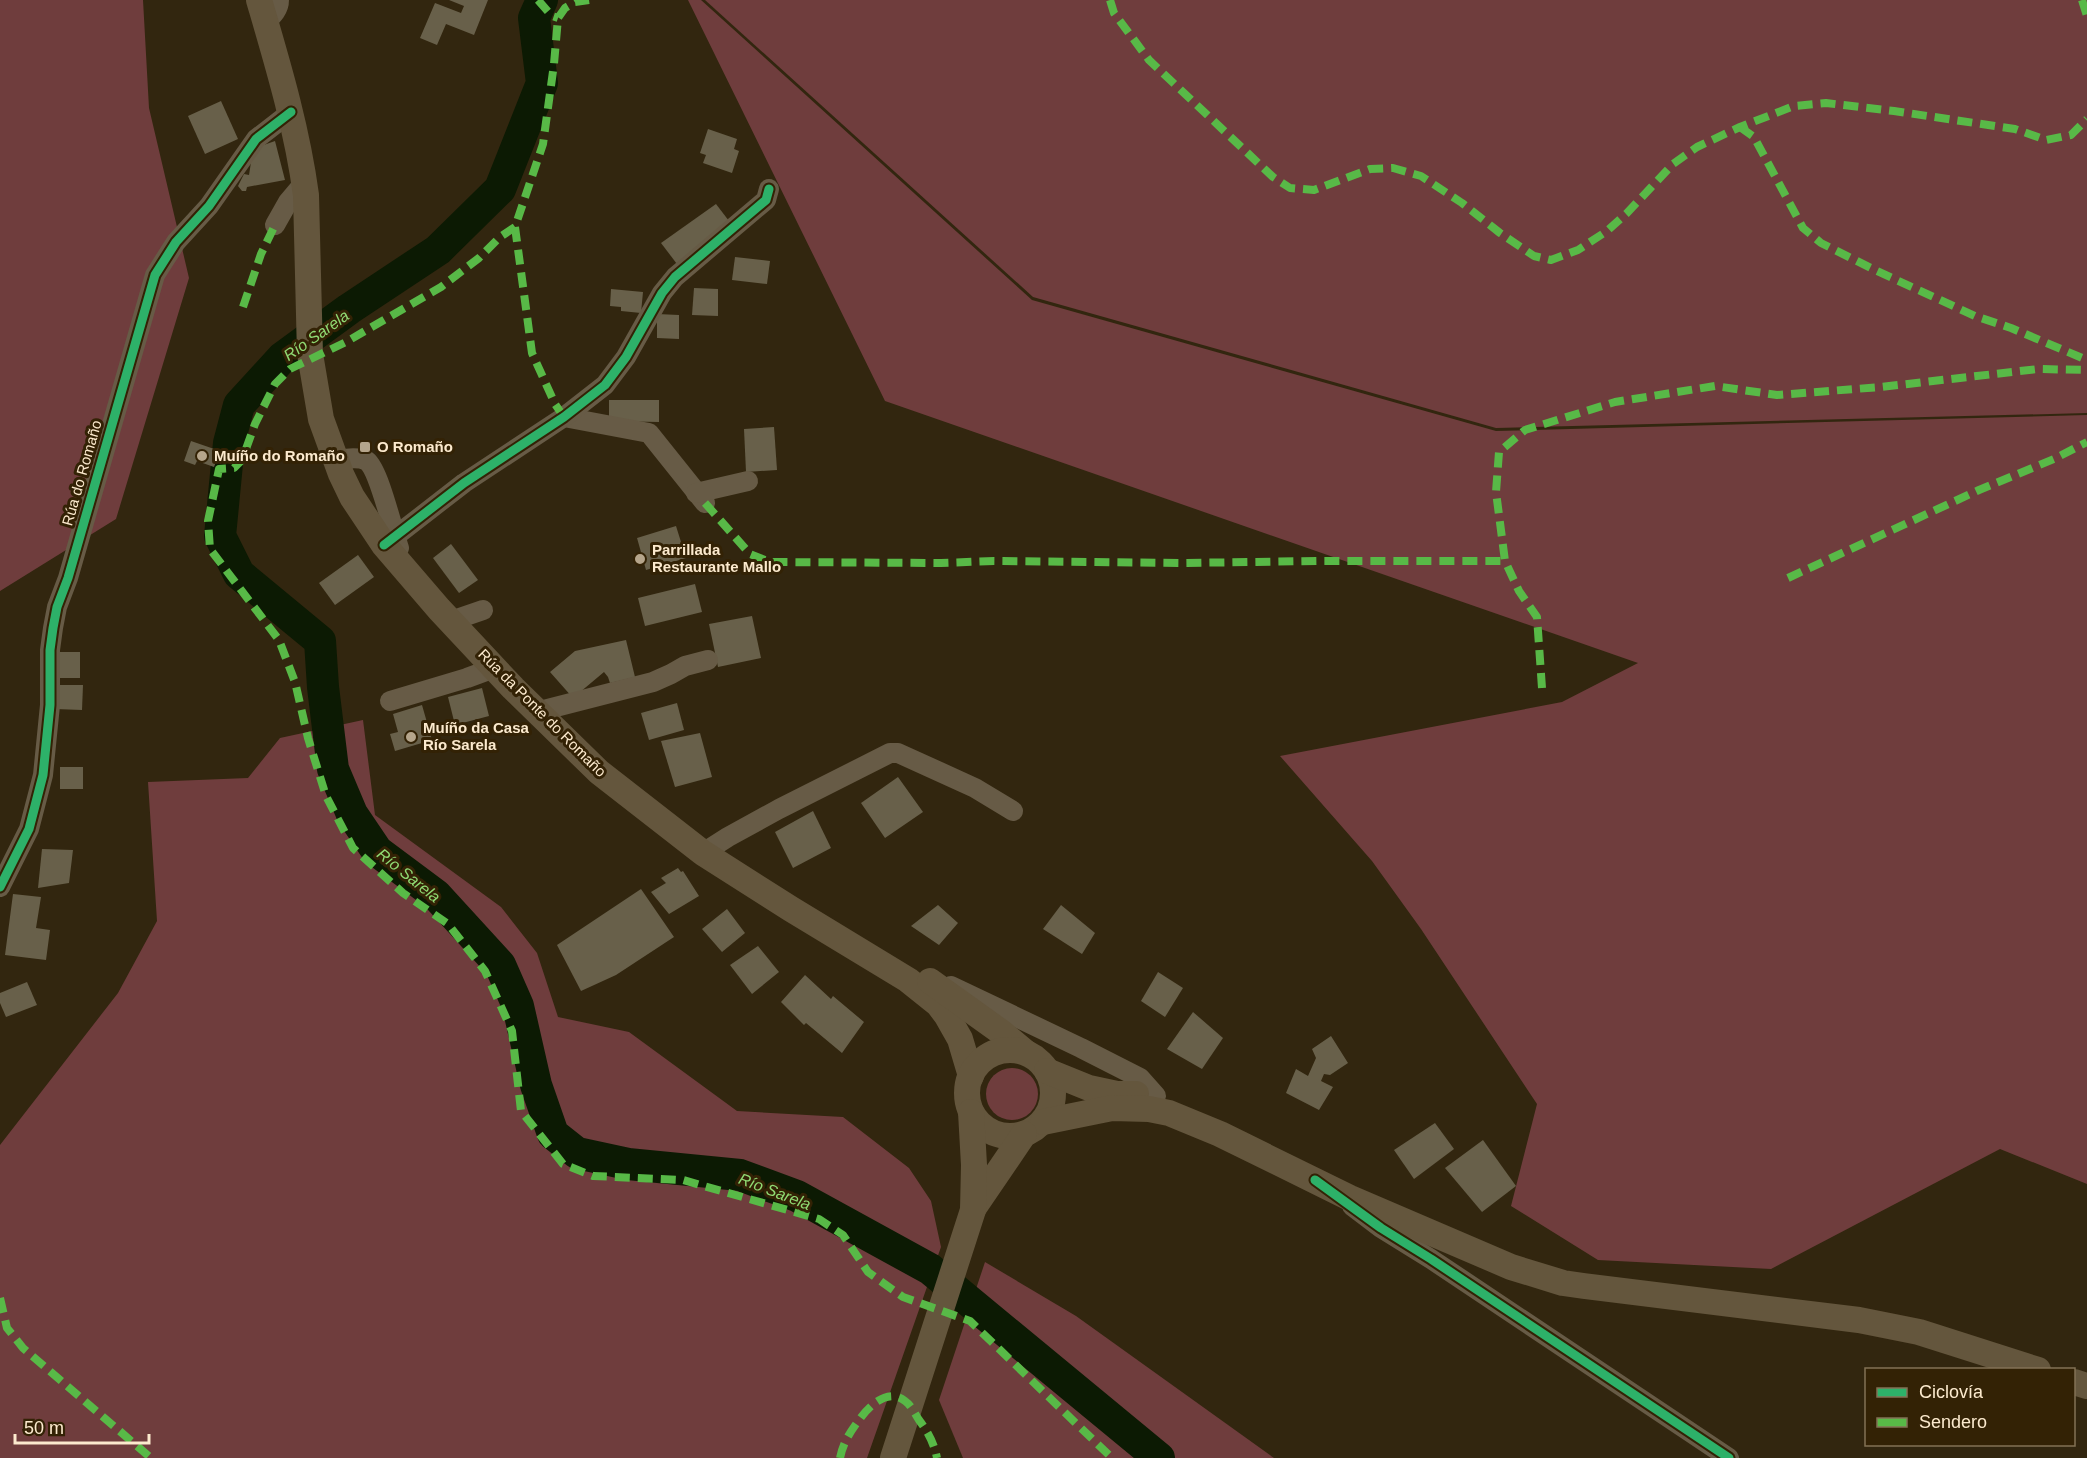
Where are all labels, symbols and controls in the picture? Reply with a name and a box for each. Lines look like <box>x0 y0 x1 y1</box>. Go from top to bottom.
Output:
water label: Río Sarela <box>280 307 352 364</box>
street label: Rúa do Romaño <box>58 418 105 528</box>
place label: O Romaño <box>377 438 453 455</box>
marker: O Romaño <box>358 440 372 454</box>
place label: Muíño do Romaño <box>214 447 345 464</box>
marker: Muíño do Romaño <box>195 449 209 463</box>
place label: Parrillada Restaurante Mallo <box>652 541 781 575</box>
marker: Parrillada Restaurante Mallo <box>633 552 647 566</box>
street label: Rúa da Ponte do Romaño <box>475 645 610 780</box>
place label: Muíño da Casa Río Sarela <box>423 719 530 753</box>
marker: Muíño da Casa Río Sarela <box>404 730 418 744</box>
water label: Río Sarela <box>374 845 443 906</box>
water label: Río Sarela <box>736 1170 813 1213</box>
legend <box>1865 1368 2075 1446</box>
text: Ciclovía <box>1919 1382 1984 1402</box>
scale bar <box>15 1407 148 1445</box>
text: Sendero <box>1919 1412 1987 1432</box>
text: 50 m <box>24 1418 64 1438</box>

